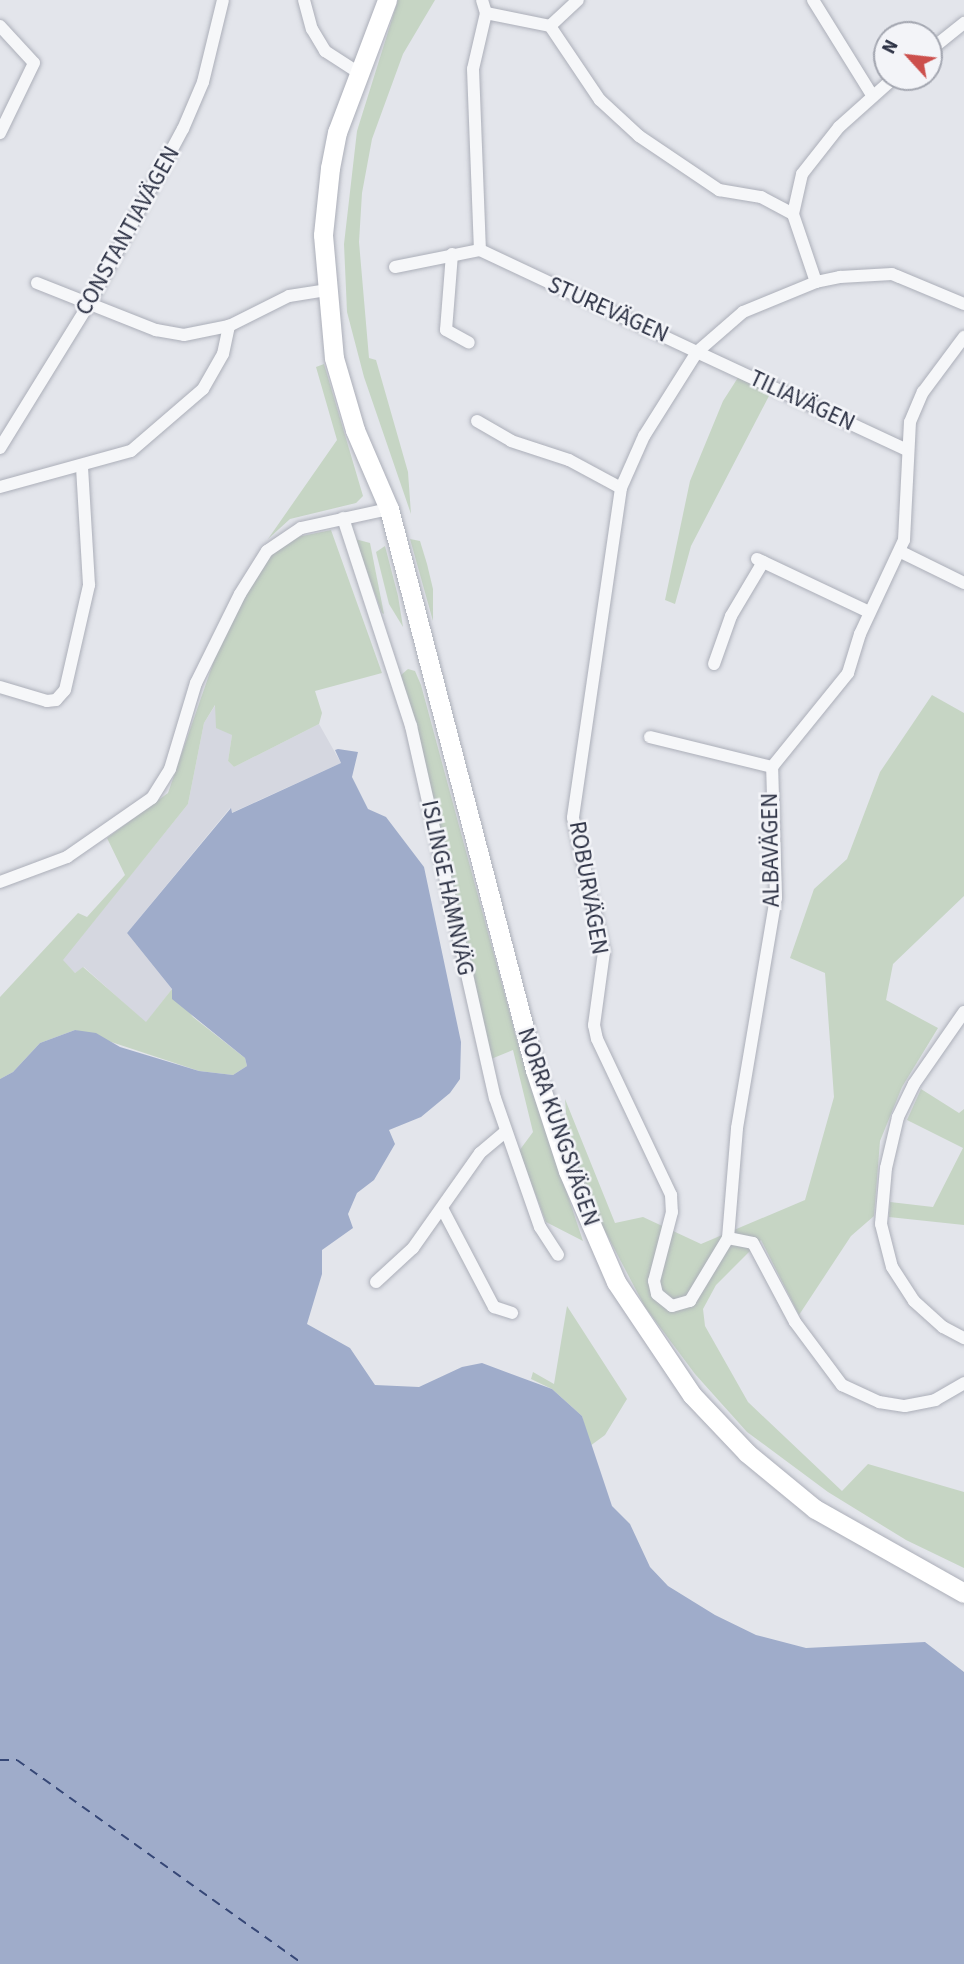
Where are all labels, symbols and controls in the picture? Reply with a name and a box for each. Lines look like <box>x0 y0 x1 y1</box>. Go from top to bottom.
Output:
north arrow <box>873 21 943 91</box>
text: N <box>876 35 906 59</box>
street label: CONSTANTIAVÄGEN <box>70 142 186 320</box>
street label: STUREVÄGEN <box>543 271 673 349</box>
street label: TILIAVÄGEN <box>745 365 859 437</box>
street label: ALBAVÄGEN <box>756 793 786 907</box>
street label: ISLINGE HAMNVÄG <box>415 798 479 978</box>
street label: ROBURVÄGEN <box>563 819 613 957</box>
street label: NORRA KUNGSVÄGEN <box>511 1024 605 1230</box>

